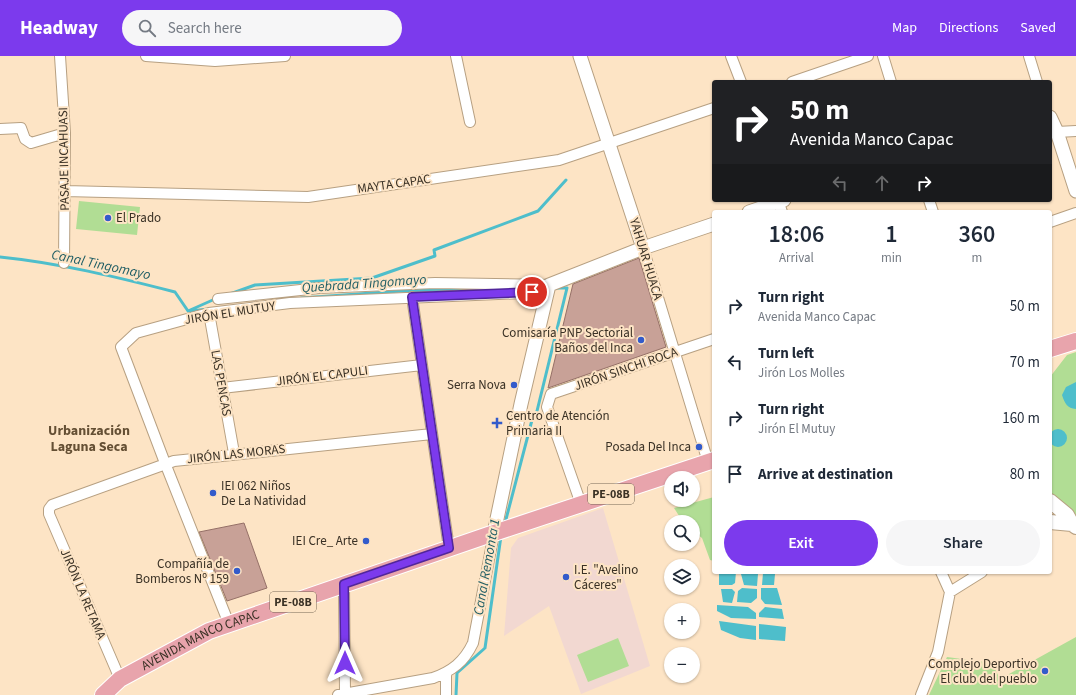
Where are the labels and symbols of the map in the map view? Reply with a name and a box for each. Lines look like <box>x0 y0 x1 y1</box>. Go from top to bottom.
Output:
street label: PASAJE INCAHUASI <box>54 107 74 211</box>
street label: MAYTA CAPAC <box>356 170 432 198</box>
place label: El Prado <box>116 209 161 227</box>
marker: El Prado <box>103 213 113 223</box>
street label: YAHUAR HUACA <box>625 215 667 303</box>
water label: Canal Tingomayo <box>50 245 152 285</box>
water label: Quebrada Tingomayo <box>301 270 427 298</box>
pin <box>515 275 549 309</box>
street label: JIRÓN EL MUTUY <box>183 297 277 329</box>
place label: Comisaría PNP Sectorial Baños del Inca <box>502 324 633 357</box>
marker: Comisaría PNP Sectorial Baños del Inca <box>636 335 646 345</box>
street label: JIRÓN SINCHI ROCA <box>572 343 681 395</box>
street label: LAS PENCAS <box>206 348 236 418</box>
street label: JIRÓN EL CAPULI <box>275 361 369 391</box>
place label: Serra Nova <box>447 376 506 394</box>
marker: Serra Nova <box>509 380 519 390</box>
place label: Centro de Atención Primaria II <box>506 407 610 440</box>
marker: Centro de Atención Primaria II <box>491 417 503 429</box>
district label: Urbanización Laguna Seca <box>48 421 130 457</box>
place label: Posada Del Inca <box>605 438 691 456</box>
street label: JIRÓN LAS MORAS <box>186 440 286 468</box>
marker: Posada Del Inca <box>694 442 704 452</box>
place label: IEI 062 Niños De La Natividad <box>221 477 306 510</box>
road number: PE-08B <box>588 484 634 504</box>
marker: IEI 062 Niños De La Natividad <box>208 488 218 498</box>
water label: Canal Remonta 1 <box>469 517 505 617</box>
place label: IEI Cre_ Arte <box>292 532 358 550</box>
marker: IEI Cre_ Arte <box>361 536 371 546</box>
street label: JIRÓN LA RETAMA <box>56 546 111 643</box>
place label: Compañía de Bomberos Nº 159 <box>135 555 229 588</box>
place label: I.E. "Avelino Cáceres" <box>574 561 638 594</box>
marker: Compañía de Bomberos Nº 159 <box>232 566 242 576</box>
marker: I.E. "Avelino Cáceres" <box>561 572 571 582</box>
road number: PE-08B <box>270 592 316 612</box>
street label: AVENIDA MANCO CAPAC <box>138 605 262 675</box>
position arrow <box>324 642 366 684</box>
place label: Complejo Deportivo El club del pueblo <box>928 655 1037 688</box>
marker: Complejo Deportivo El club del pueblo <box>1040 666 1050 676</box>

